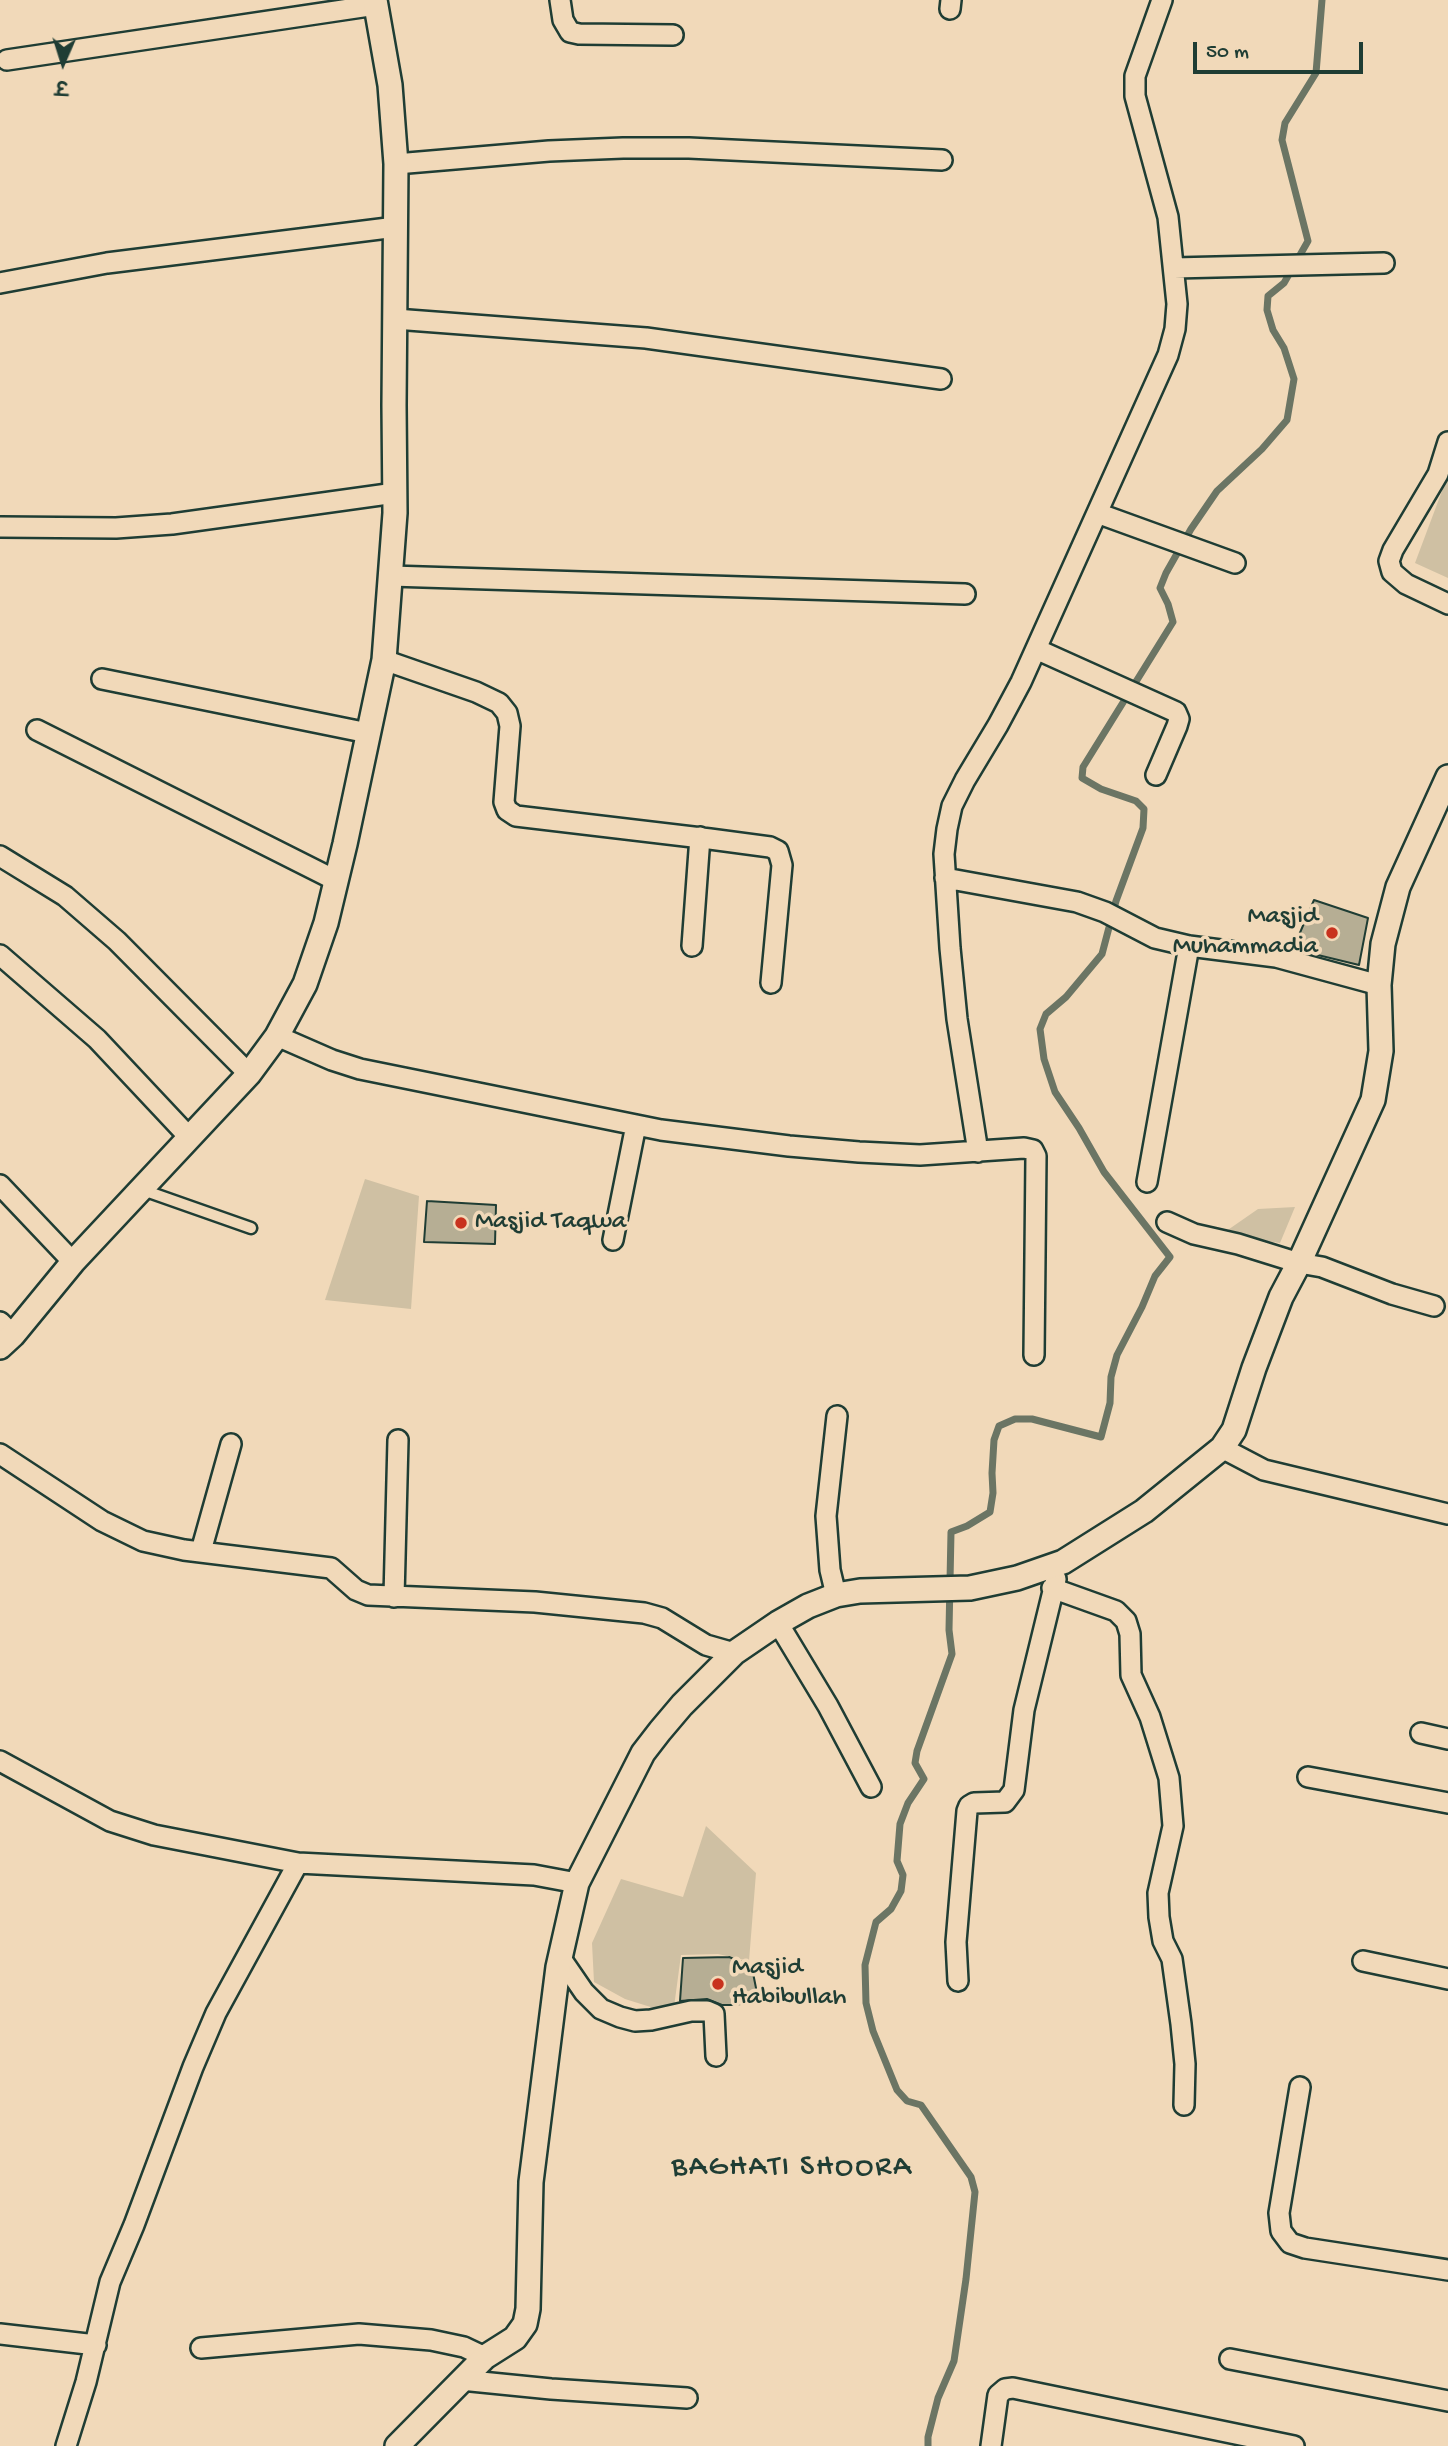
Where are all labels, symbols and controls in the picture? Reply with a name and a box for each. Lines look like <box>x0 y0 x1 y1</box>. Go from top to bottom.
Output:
north arrow <box>28 28 98 98</box>
scale bar <box>1196 28 1366 72</box>
text: 50 m <box>1206 41 1249 66</box>
text: उ <box>55 73 69 96</box>
place label: Masjid Muhammadia <box>1173 902 1318 964</box>
marker: Masjid Muhammadia <box>1324 925 1340 941</box>
place label: Masjid Taqwa <box>475 1207 626 1239</box>
marker: Masjid Taqwa <box>453 1215 469 1231</box>
place label: Masjid Habibullah <box>732 1953 846 2014</box>
marker: Masjid Habibullah <box>710 1976 726 1992</box>
district label: BAGHATI SHOORA <box>673 2151 911 2187</box>

